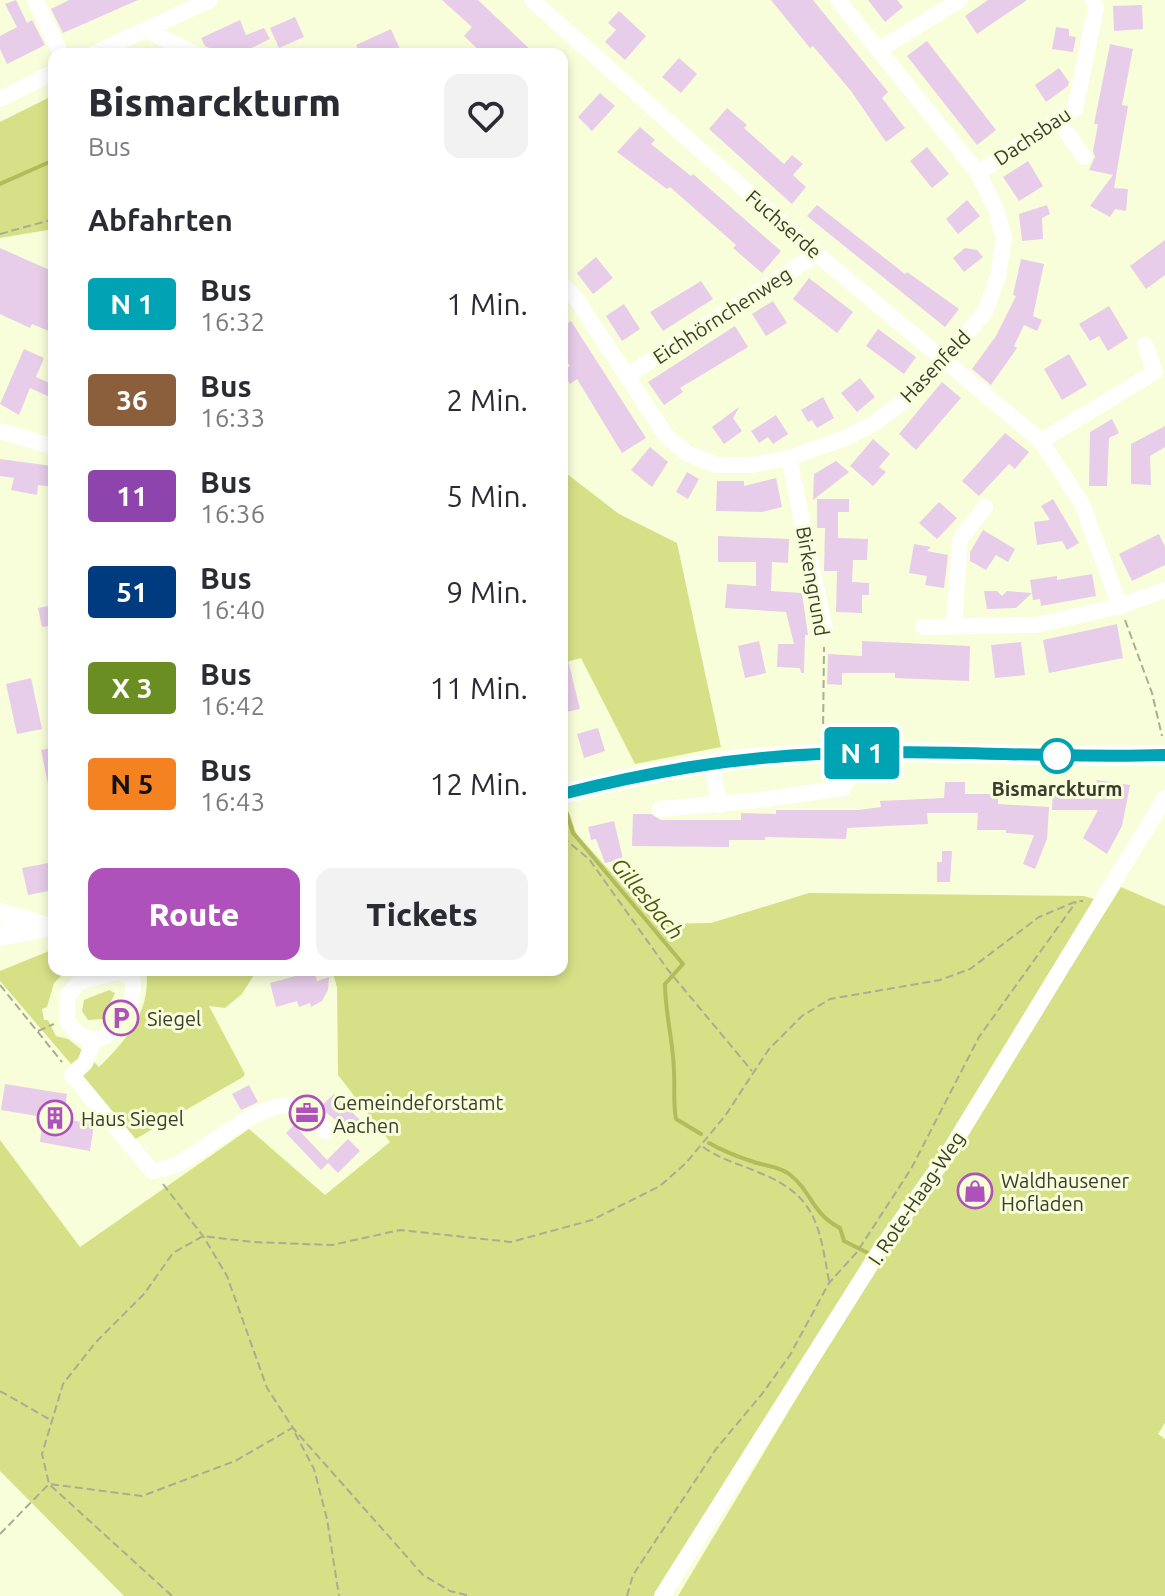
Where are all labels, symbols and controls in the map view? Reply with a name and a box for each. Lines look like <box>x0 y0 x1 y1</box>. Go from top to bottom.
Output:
button: heart <box>444 74 528 158</box>
text: Bismarckturm <box>88 81 341 123</box>
street label: Dachsbau <box>989 102 1075 170</box>
text: Bus <box>88 132 131 161</box>
street label: Fuchserde <box>742 185 826 263</box>
text: Abfahrten <box>88 203 233 237</box>
street label: Eichhörnchenweg <box>649 262 795 368</box>
text: Bus <box>200 273 252 307</box>
text: 1 Min. <box>446 287 528 321</box>
text: N 1 <box>110 288 154 319</box>
text: 16:32 <box>200 307 265 336</box>
street label: Hasenfeld <box>895 325 975 407</box>
text: Bus <box>200 369 252 403</box>
text: 2 Min. <box>446 383 528 417</box>
text: 36 <box>116 384 148 415</box>
text: 16:33 <box>200 403 265 432</box>
text: Bus <box>200 465 252 499</box>
text: 5 Min. <box>446 479 528 513</box>
text: 11 <box>116 480 148 511</box>
text: 16:36 <box>200 499 265 528</box>
street label: Birkengrund <box>792 524 834 638</box>
text: Bus <box>200 561 252 595</box>
text: 9 Min. <box>446 575 528 609</box>
text: 51 <box>116 576 148 607</box>
text: 16:40 <box>200 595 265 624</box>
text: Bus <box>200 657 252 691</box>
text: 11 Min. <box>429 671 528 705</box>
text: X 3 <box>112 672 152 703</box>
text: 16:42 <box>200 691 265 720</box>
line badge: N 1 <box>816 727 908 779</box>
text: N 1 <box>840 737 884 768</box>
marker: Bismarckturm <box>1040 739 1074 773</box>
text: Bus <box>200 753 252 787</box>
text: 12 Min. <box>429 767 528 801</box>
text: N 5 <box>110 768 154 799</box>
place label: Bismarckturm <box>991 777 1123 800</box>
text: 16:43 <box>200 787 265 816</box>
water label: Gillesbach <box>607 852 689 944</box>
button: Route <box>88 868 300 960</box>
button: Tickets <box>316 868 528 960</box>
parking icon: Siegel <box>102 999 140 1037</box>
place label: Siegel <box>147 1007 201 1030</box>
place label: Gemeindeforstamt Aachen <box>333 1091 504 1137</box>
office icon: Gemeindeforstamt Aachen <box>288 1094 326 1132</box>
building icon: Haus Siegel <box>36 1099 74 1137</box>
place label: Haus Siegel <box>81 1107 184 1130</box>
street label: I. Rote-Haag-Weg <box>863 1127 969 1269</box>
place label: Waldhausener Hofladen <box>1001 1169 1130 1215</box>
shop icon: Waldhausener Hofladen <box>956 1172 994 1210</box>

